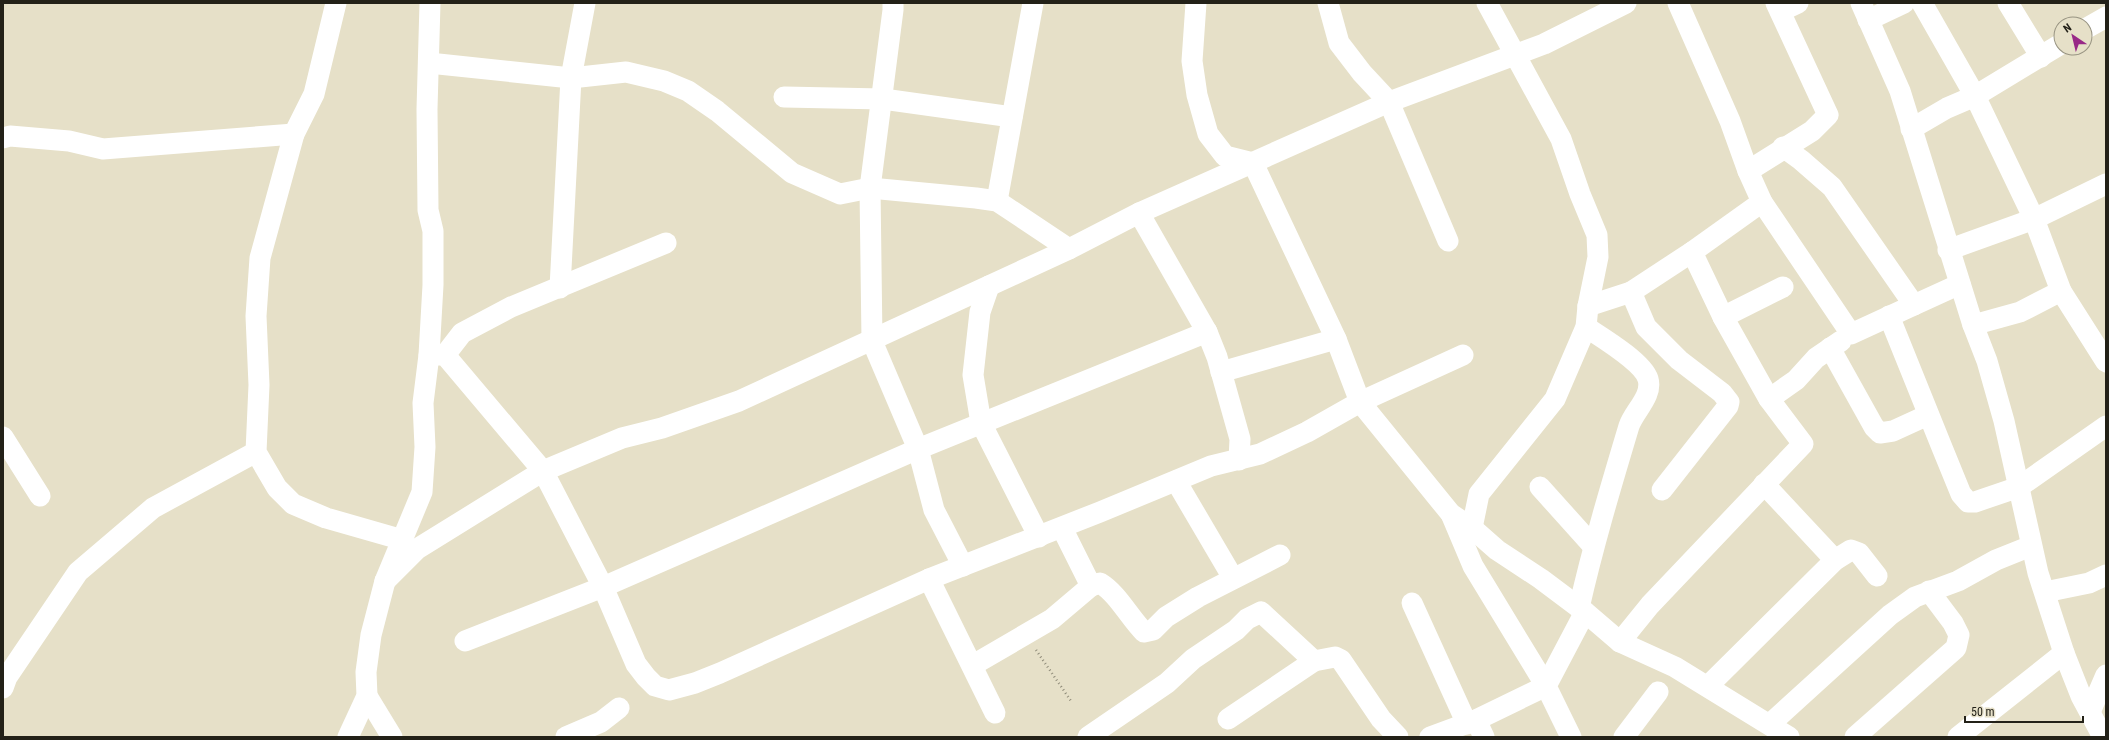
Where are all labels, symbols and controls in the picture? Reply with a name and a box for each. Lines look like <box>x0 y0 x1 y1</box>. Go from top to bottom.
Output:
north arrow <box>2053 16 2093 56</box>
text: N <box>2061 21 2074 35</box>
scale bar <box>1965 698 2083 724</box>
text: 50 m <box>1971 705 1995 719</box>

